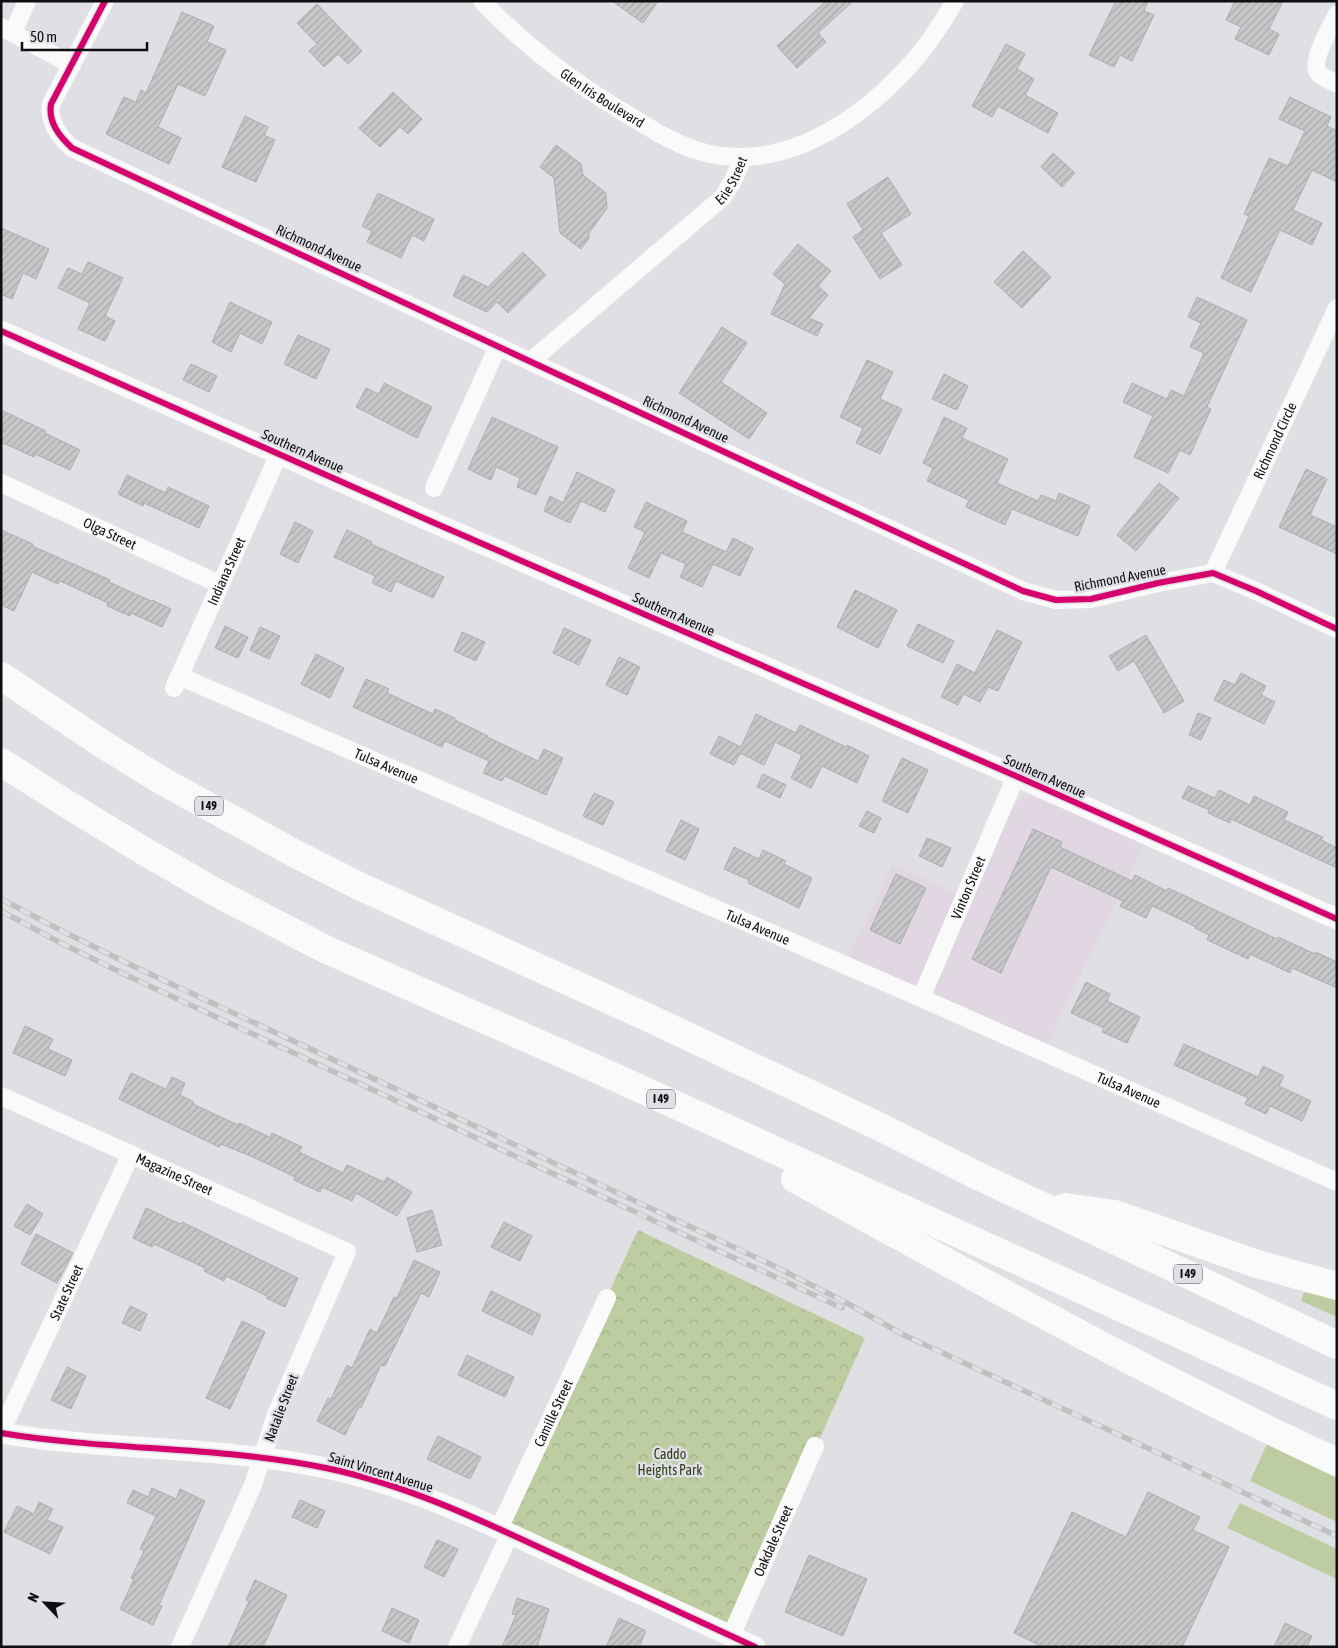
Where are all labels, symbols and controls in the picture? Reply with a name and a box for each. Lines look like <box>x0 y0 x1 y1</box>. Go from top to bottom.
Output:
scale bar <box>22 20 148 52</box>
text: 50 m <box>30 28 57 45</box>
street label: Glen Iris Boulevard <box>557 65 647 131</box>
street label: Erie Street <box>712 154 750 208</box>
street label: Richmond Avenue <box>273 221 365 275</box>
street label: Richmond Avenue <box>640 392 732 446</box>
street label: Richmond Circle <box>1250 400 1300 482</box>
street label: Southern Avenue <box>260 426 346 476</box>
street label: Olga Street <box>81 514 139 553</box>
street label: Indiana Street <box>204 535 249 608</box>
street label: Richmond Avenue <box>1073 561 1167 595</box>
street label: Southern Avenue <box>631 589 717 639</box>
street label: Tulsa Avenue <box>352 745 421 787</box>
street label: Southern Avenue <box>1002 751 1088 801</box>
road number: I 49 <box>195 796 223 816</box>
street label: Vinton Street <box>948 854 989 922</box>
street label: Tulsa Avenue <box>723 906 792 948</box>
street label: Tulsa Avenue <box>1094 1069 1163 1111</box>
road number: I 49 <box>647 1090 675 1108</box>
street label: Magazine Street <box>133 1150 215 1198</box>
street label: State Street <box>46 1262 86 1323</box>
road number: I 49 <box>1174 1264 1202 1284</box>
street label: Natalie Street <box>261 1372 301 1444</box>
street label: Camille Street <box>531 1377 576 1449</box>
park label: Caddo Heights Park <box>638 1446 702 1478</box>
street label: Saint Vincent Avenue <box>327 1449 435 1495</box>
street label: Oakdale Street <box>750 1503 796 1579</box>
north arrow <box>20 1578 70 1628</box>
text: N <box>24 1590 42 1605</box>

